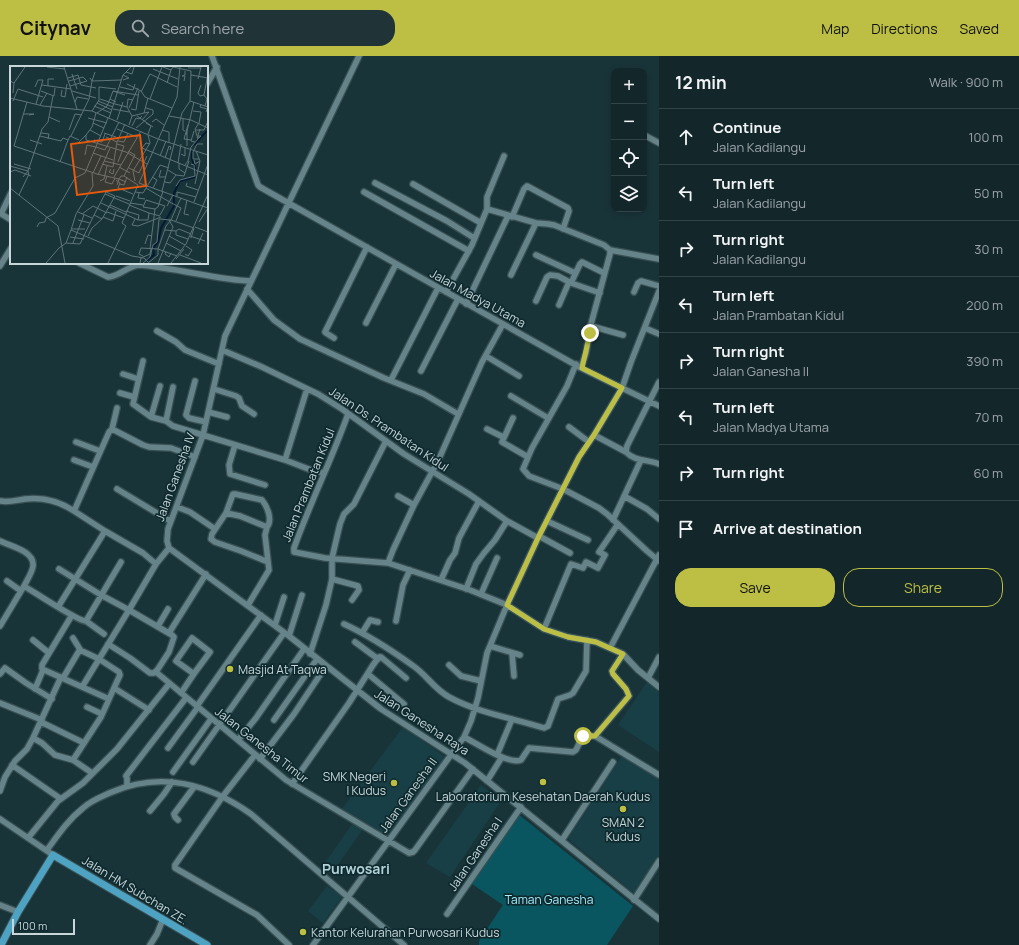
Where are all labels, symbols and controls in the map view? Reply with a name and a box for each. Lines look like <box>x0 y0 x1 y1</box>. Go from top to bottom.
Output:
search box <box>115 10 395 46</box>
text: Citynav <box>20 15 91 41</box>
icon: search <box>129 17 151 39</box>
text: Search here <box>161 18 244 39</box>
text: Map <box>821 19 849 38</box>
text: Directions <box>871 19 938 38</box>
text: Saved <box>960 19 999 38</box>
inset map <box>10 66 208 264</box>
map controls <box>611 68 647 212</box>
button: + <box>611 68 647 104</box>
text: 12 min <box>675 71 727 94</box>
text: Walk · 900 m <box>929 73 1003 91</box>
button: − <box>611 104 647 140</box>
text: Continue <box>713 117 781 138</box>
icon: ahead <box>675 126 697 148</box>
text: 100 m <box>968 128 1003 146</box>
text: Jalan Kadilangu <box>713 138 806 156</box>
button: locate <box>611 140 647 176</box>
text: Turn left <box>713 173 775 194</box>
button: layers <box>611 176 647 212</box>
icon: left <box>675 182 697 204</box>
text: 50 m <box>974 184 1003 202</box>
text: Jalan Kadilangu <box>713 194 806 212</box>
text: Turn right <box>713 229 784 250</box>
icon: right <box>675 238 697 260</box>
text: 30 m <box>974 240 1003 258</box>
text: Jalan Kadilangu <box>713 250 806 268</box>
street label: Jalan Madya Utama <box>427 265 529 331</box>
text: Turn left <box>713 285 775 306</box>
icon: left <box>675 294 697 316</box>
text: 200 m <box>966 296 1003 314</box>
text: Jalan Prambatan Kidul <box>713 306 844 324</box>
route end <box>581 324 599 342</box>
text: Turn right <box>713 341 784 362</box>
icon: right <box>675 350 697 372</box>
text: 390 m <box>966 352 1003 370</box>
text: Jalan Ganesha II <box>713 362 809 380</box>
street label: Jalan Ds. Prambatan Kidul <box>326 383 452 475</box>
text: Turn left <box>713 397 775 418</box>
icon: left <box>675 406 697 428</box>
text: 70 m <box>975 408 1003 426</box>
text: Jalan Madya Utama <box>713 418 829 436</box>
street label: Jalan Prambatan Kidul <box>277 426 339 544</box>
street label: Jalan Ganesha IV <box>151 430 199 524</box>
icon: right <box>675 462 697 484</box>
text: Turn right <box>713 462 784 483</box>
text: 60 m <box>973 464 1003 482</box>
icon: arrive <box>675 518 697 540</box>
text: Arrive at destination <box>713 518 862 539</box>
button: Save <box>675 568 835 607</box>
button: Share <box>843 568 1003 607</box>
place label: Masjid At Taqwa <box>238 661 327 678</box>
marker: Masjid At Taqwa <box>225 664 235 674</box>
street label: Jalan Ganesha Raya <box>371 685 473 759</box>
street label: Jalan Ganesha Timur <box>212 703 313 787</box>
route start <box>574 727 592 745</box>
street label: Jalan Ganesha II <box>375 754 441 836</box>
place label: SMK Negeri I Kudus <box>323 768 386 799</box>
marker: Laboratorium Kesehatan Daerah Kudus <box>538 777 548 787</box>
marker: SMK Negeri I Kudus <box>389 778 399 788</box>
place label: Laboratorium Kesehatan Daerah Kudus <box>436 788 650 805</box>
marker: SMAN 2 Kudus <box>618 804 628 814</box>
street label: Jalan Ganesha I <box>444 814 506 894</box>
place label: SMAN 2 Kudus <box>602 814 644 845</box>
street label: Jalan HM Subchan ZE. <box>79 852 191 928</box>
district label: Purwosari <box>322 859 390 878</box>
park label: Taman Ganesha <box>505 891 593 908</box>
scale bar <box>12 917 75 936</box>
text: 100 m <box>18 918 47 933</box>
place label: Kantor Kelurahan Purwosari Kudus <box>311 924 500 941</box>
marker: Kantor Kelurahan Purwosari Kudus <box>298 927 308 937</box>

